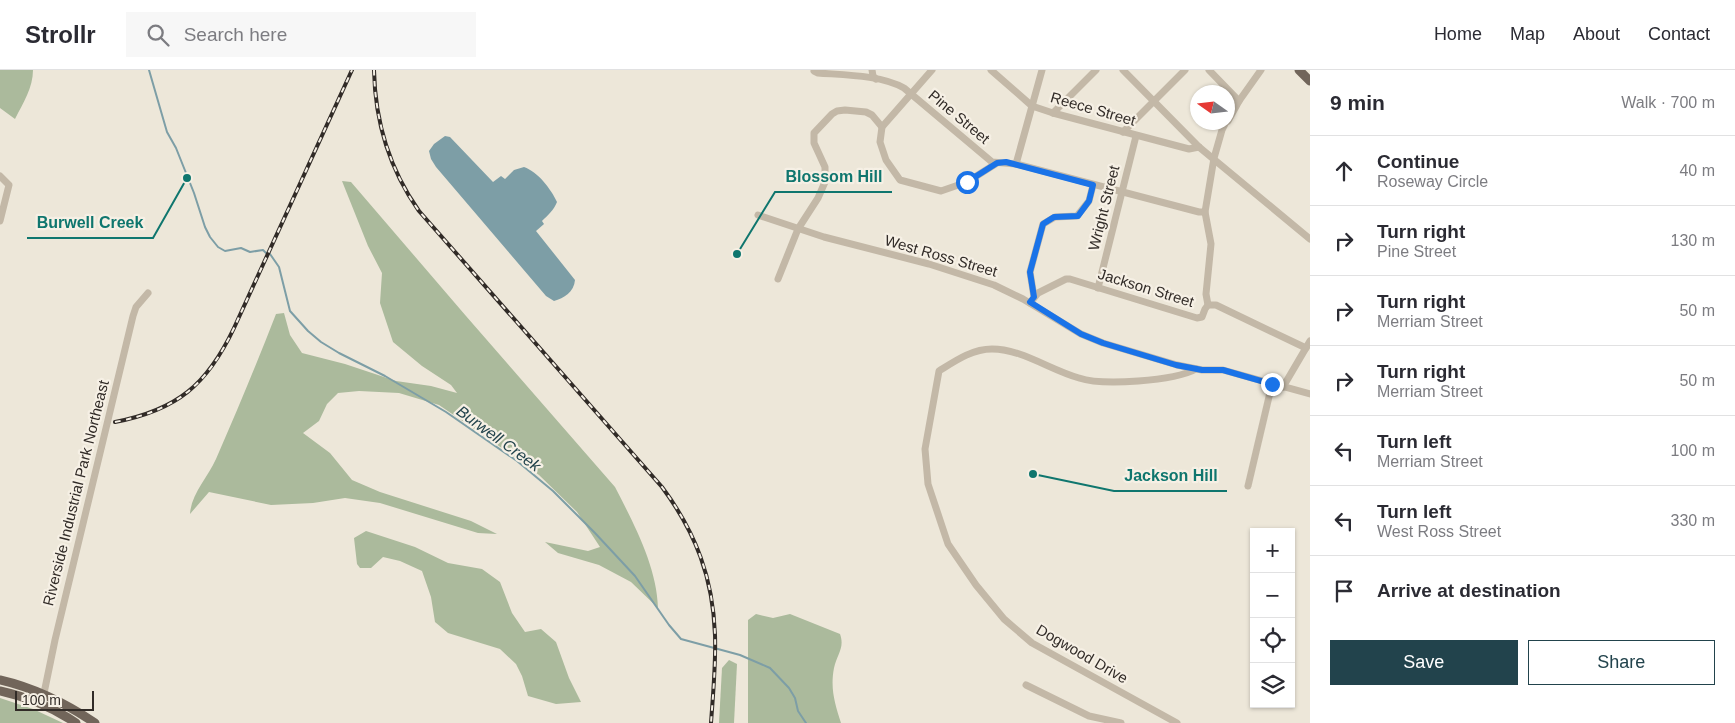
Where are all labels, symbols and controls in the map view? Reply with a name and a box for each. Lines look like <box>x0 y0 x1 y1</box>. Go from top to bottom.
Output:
search box <box>126 12 476 57</box>
text: Strollr <box>25 21 96 48</box>
icon: search <box>144 21 172 49</box>
text: Search here <box>184 24 287 45</box>
text: Home <box>1434 24 1482 44</box>
text: Map <box>1510 24 1545 44</box>
text: About <box>1573 24 1620 44</box>
text: Contact <box>1648 24 1710 44</box>
north arrow <box>1190 85 1235 130</box>
street label: Pine Street <box>925 86 994 148</box>
street label: Reece Street <box>1049 88 1138 129</box>
text: 9 min <box>1330 91 1385 114</box>
text: Walk · 700 m <box>1621 94 1715 111</box>
text: Continue <box>1377 151 1459 172</box>
icon: ahead <box>1330 157 1358 185</box>
callout: Blossom Hill <box>775 161 892 192</box>
text: 40 m <box>1679 162 1715 179</box>
street label: Wright Street <box>1085 163 1123 252</box>
text: Blossom Hill <box>786 168 882 185</box>
route start <box>956 171 979 194</box>
text: Roseway Circle <box>1377 173 1488 190</box>
callout: Burwell Creek <box>27 207 153 238</box>
text: Burwell Creek <box>37 214 143 231</box>
text: Turn right <box>1377 221 1465 242</box>
icon: right <box>1330 227 1358 255</box>
street label: West Ross Street <box>883 231 1000 280</box>
text: 130 m <box>1671 232 1715 249</box>
text: Pine Street <box>1377 243 1456 260</box>
street label: Jackson Street <box>1096 265 1197 310</box>
text: Turn right <box>1377 291 1465 312</box>
icon: right <box>1330 297 1358 325</box>
text: 50 m <box>1679 302 1715 319</box>
text: Merriam Street <box>1377 313 1483 330</box>
text: Turn right <box>1377 361 1465 382</box>
icon: right <box>1330 367 1358 395</box>
text: 50 m <box>1679 372 1715 389</box>
route end <box>1261 373 1284 396</box>
street label: Riverside Industrial Park Northeast <box>39 378 112 607</box>
text: Merriam Street <box>1377 383 1483 400</box>
water label: Burwell Creek <box>453 402 545 475</box>
text: Turn left <box>1377 431 1452 452</box>
icon: left <box>1330 437 1358 465</box>
text: 100 m <box>1671 442 1715 459</box>
text: Merriam Street <box>1377 453 1483 470</box>
callout: Jackson Hill <box>1114 460 1227 491</box>
text: Jackson Hill <box>1124 467 1218 484</box>
text: Turn left <box>1377 501 1452 522</box>
icon: left <box>1330 507 1358 535</box>
text: 330 m <box>1671 512 1715 529</box>
text: West Ross Street <box>1377 523 1501 540</box>
map controls <box>1250 528 1295 708</box>
button: + <box>1250 528 1295 573</box>
button: − <box>1250 573 1295 618</box>
icon: arrive <box>1330 577 1358 605</box>
text: Arrive at destination <box>1377 580 1561 601</box>
button: locate <box>1250 618 1295 663</box>
street label: Dogwood Drive <box>1034 621 1131 687</box>
button: Save <box>1330 640 1518 685</box>
button: Share <box>1528 640 1715 685</box>
button: layers <box>1250 663 1295 708</box>
scale bar <box>15 688 94 711</box>
text: 100 m <box>22 692 61 708</box>

